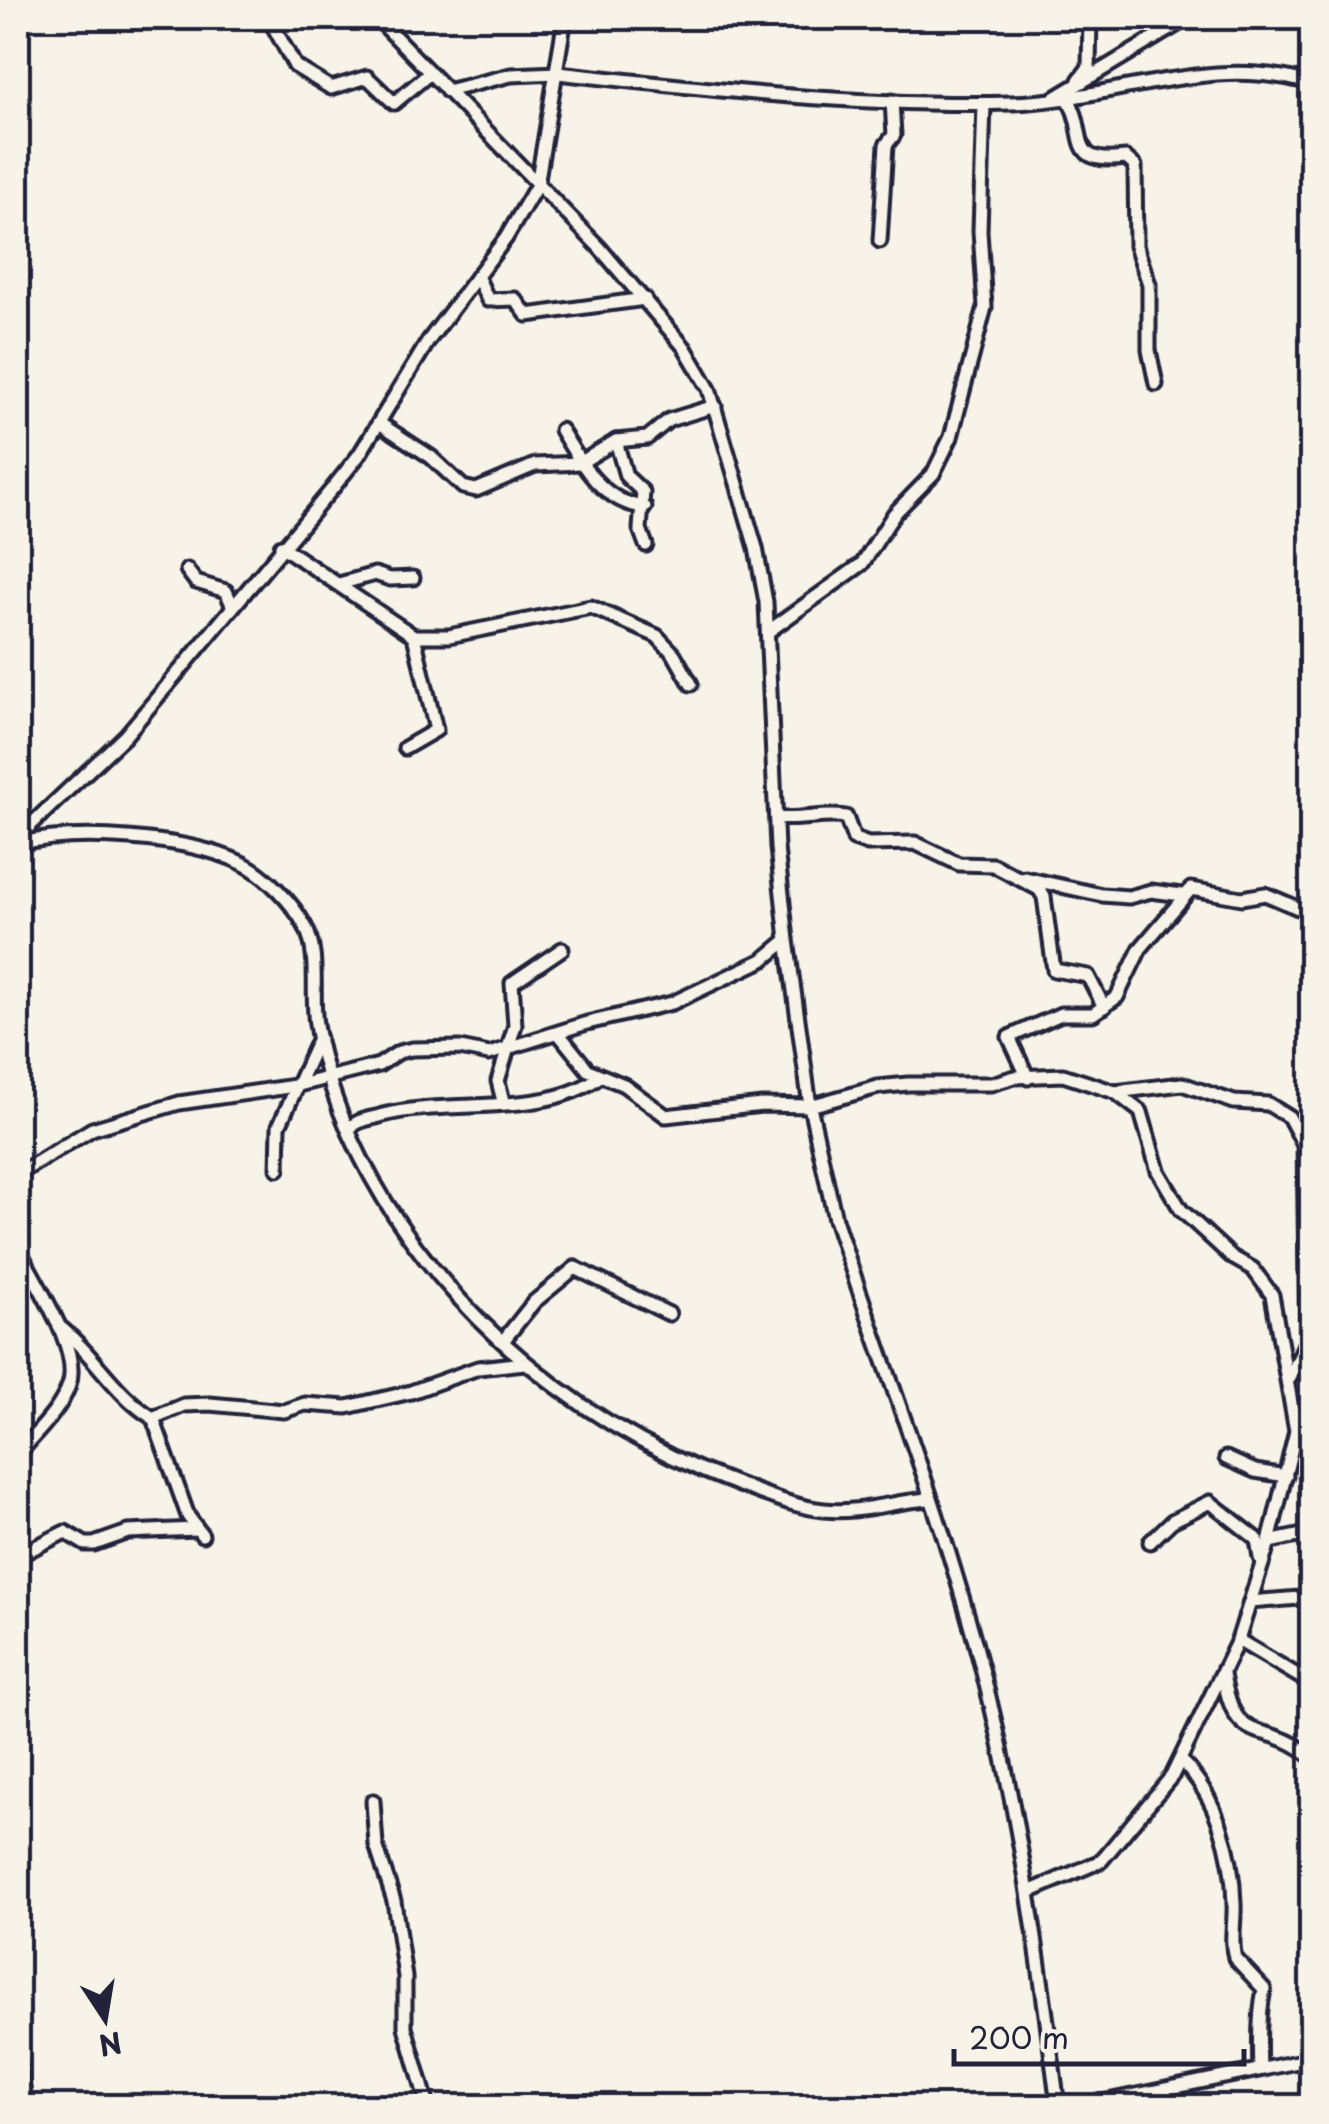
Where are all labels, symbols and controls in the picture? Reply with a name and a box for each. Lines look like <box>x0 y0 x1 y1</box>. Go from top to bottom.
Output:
north arrow <box>55 1969 155 2069</box>
scale bar <box>954 2004 1244 2066</box>
text: 200 m <box>969 2014 1069 2059</box>
text: N <box>95 2022 126 2068</box>

